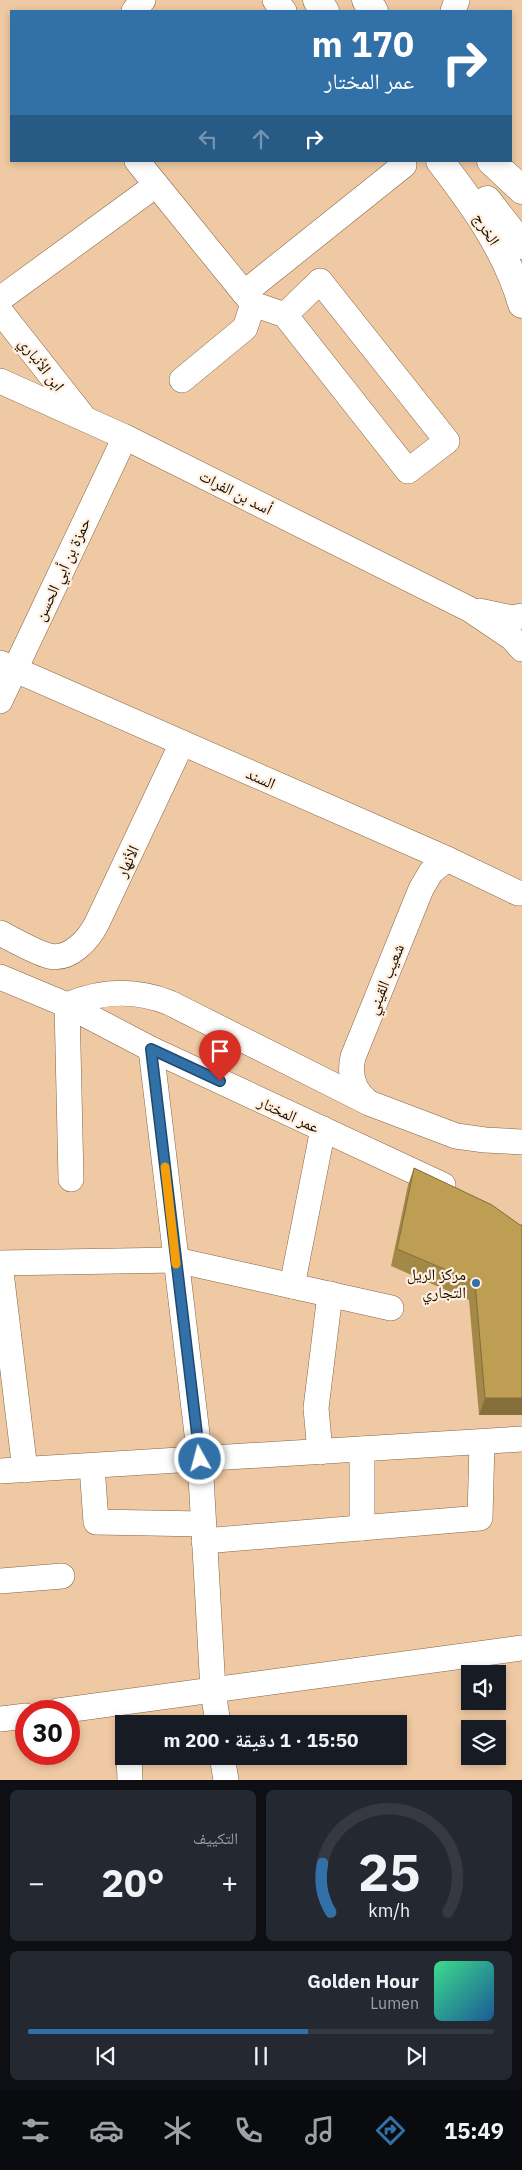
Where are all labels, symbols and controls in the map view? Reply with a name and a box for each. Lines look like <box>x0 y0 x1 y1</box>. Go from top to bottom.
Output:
text: 170 m <box>311 21 414 67</box>
icon: right <box>432 30 497 95</box>
text: عمر المختار <box>324 66 414 95</box>
icon: left <box>194 125 222 153</box>
icon: ahead <box>247 125 275 153</box>
icon: right <box>300 125 328 153</box>
street label: الخرج <box>469 209 505 249</box>
street label: ابن الأنباري <box>12 333 69 397</box>
street label: أسد بن الفرات <box>196 465 276 520</box>
street label: حمزة بن أبي الحسن <box>29 514 97 625</box>
street label: السند <box>243 763 279 793</box>
street label: الأنهار <box>111 842 143 881</box>
street label: شعيب القيني <box>362 941 411 1018</box>
pin <box>199 1030 241 1081</box>
icon: arrive <box>206 1037 234 1065</box>
street label: عمر المختار <box>254 1091 323 1137</box>
place label: مركز الريل التجاري <box>407 1264 466 1305</box>
marker: مركز الريل التجاري <box>470 1277 482 1289</box>
position arrow <box>173 1432 225 1484</box>
map controls <box>461 1665 506 1765</box>
button: sound <box>461 1665 506 1710</box>
speed limit sign: 30 <box>15 1700 80 1765</box>
button: layers <box>461 1720 506 1765</box>
text: 15:50 · 1 دقيقة · 200 m <box>164 1728 358 1752</box>
text: التكييف <box>193 1828 238 1848</box>
text: 25 <box>358 1838 420 1905</box>
text: 20° <box>101 1858 165 1907</box>
text: − <box>28 1864 45 1901</box>
text: + <box>221 1864 238 1901</box>
text: km/h <box>368 1899 410 1922</box>
text: Golden Hour <box>307 1969 419 1993</box>
text: Lumen <box>370 1993 419 2013</box>
icon: previous <box>92 2042 120 2070</box>
icon: pause <box>247 2042 275 2070</box>
icon: next <box>402 2042 430 2070</box>
icon: filters <box>18 2113 53 2148</box>
icon: car <box>89 2113 124 2148</box>
icon: climate <box>160 2113 195 2148</box>
icon: phone <box>231 2113 266 2148</box>
icon: music <box>302 2113 337 2148</box>
icon: directions <box>373 2113 408 2148</box>
text: 15:49 <box>444 2116 504 2145</box>

